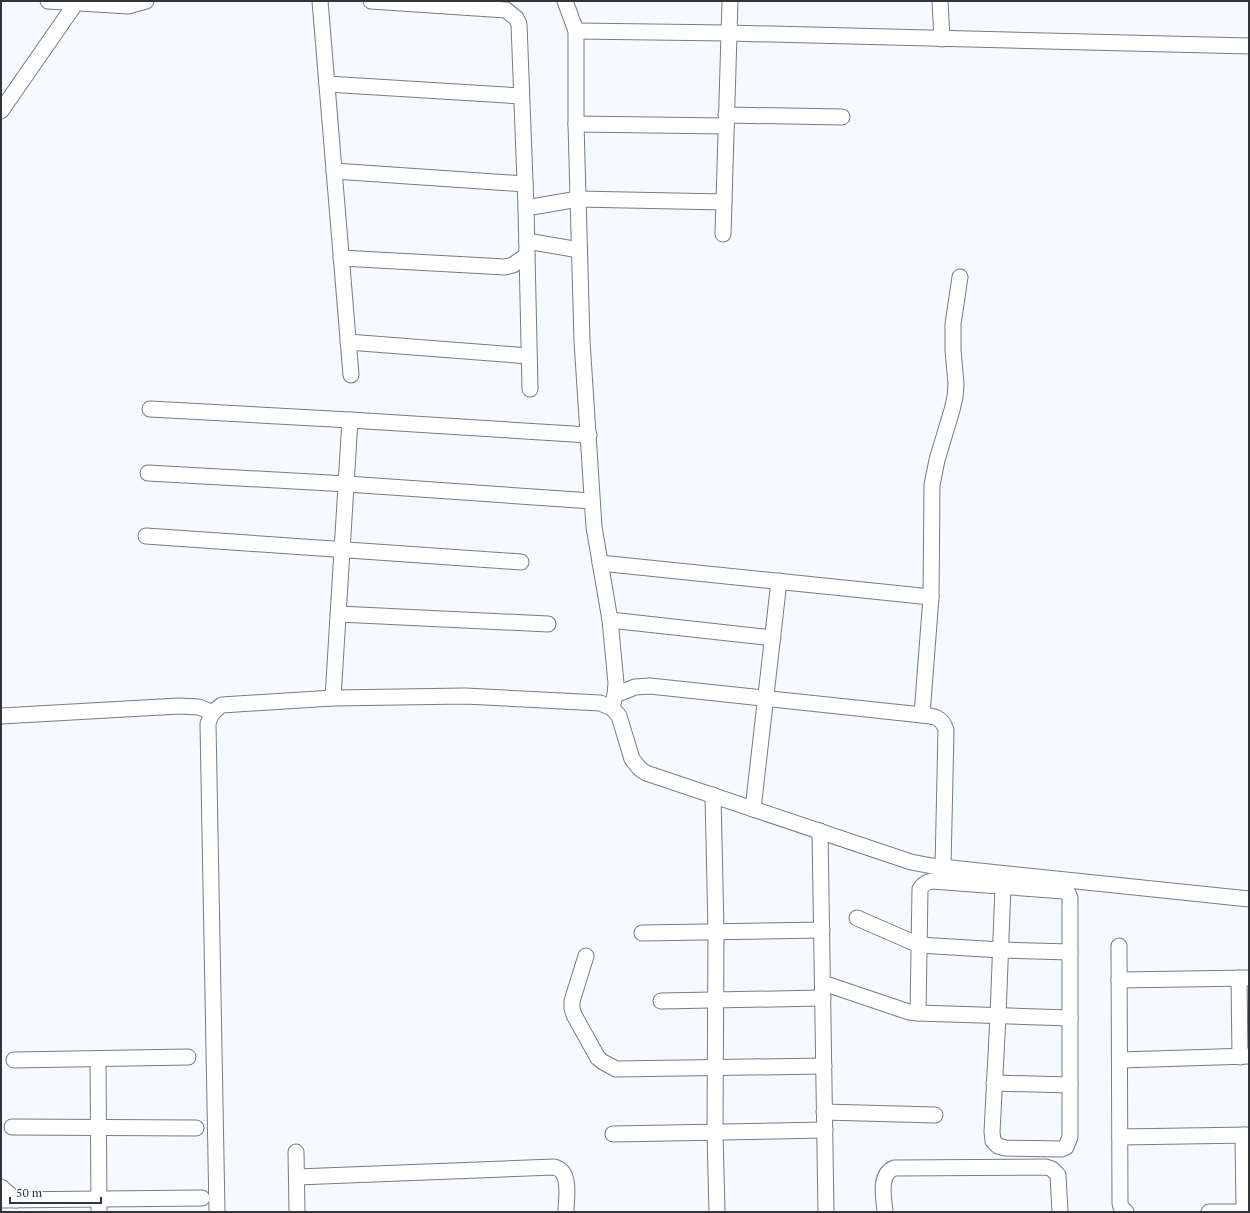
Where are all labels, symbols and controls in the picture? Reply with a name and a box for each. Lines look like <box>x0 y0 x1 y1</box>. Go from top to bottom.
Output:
scale bar <box>10 1179 101 1205</box>
text: 50 m <box>16 1185 43 1200</box>

